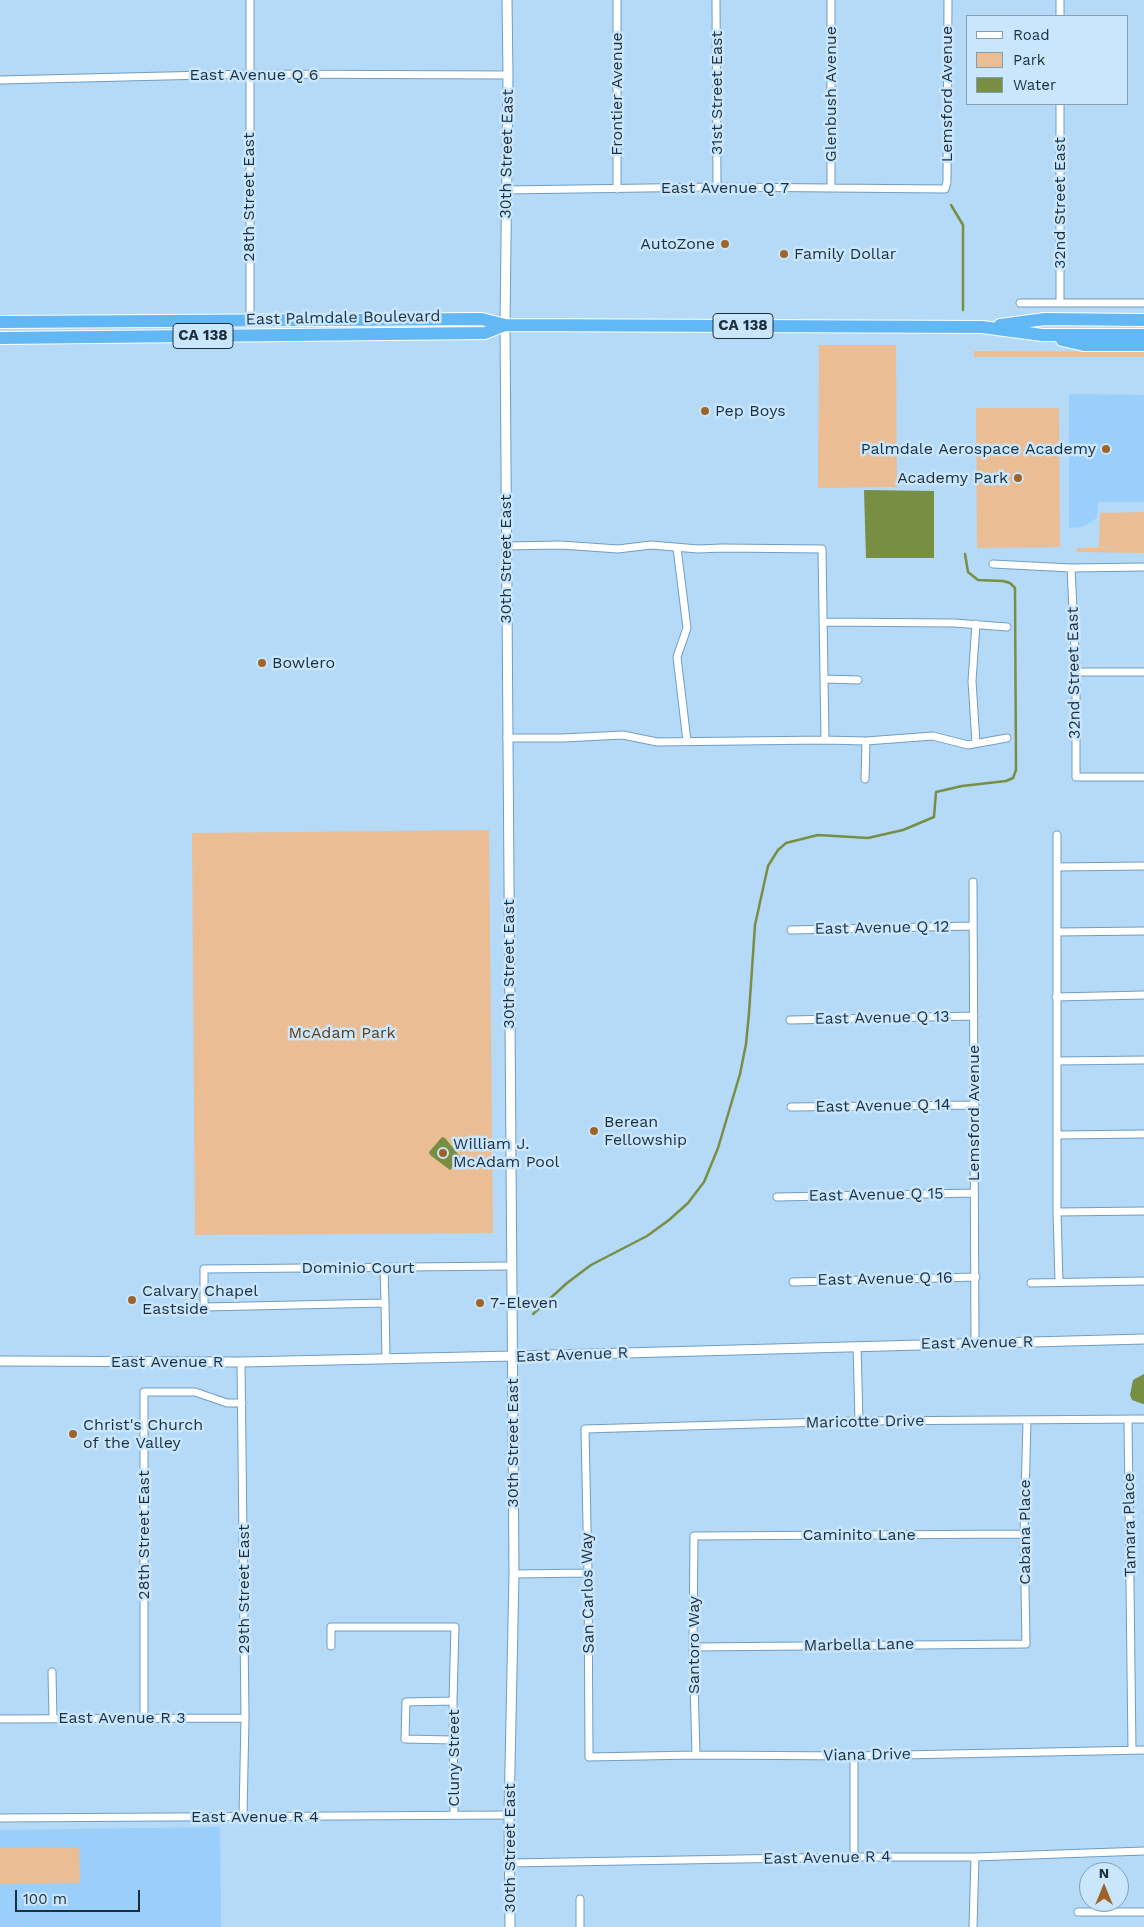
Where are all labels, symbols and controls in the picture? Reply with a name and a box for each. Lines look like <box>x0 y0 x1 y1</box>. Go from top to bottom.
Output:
legend <box>966 15 1129 105</box>
street label: Glenbush Avenue <box>821 26 841 162</box>
street label: Lemsford Avenue <box>937 26 957 162</box>
text: Road <box>1013 26 1050 44</box>
street label: 31st Street East <box>707 31 727 155</box>
street label: Frontier Avenue <box>607 32 627 156</box>
text: Park <box>1013 51 1045 69</box>
street label: East Avenue Q 6 <box>189 65 319 85</box>
text: Water <box>1013 76 1056 94</box>
street label: 30th Street East <box>496 89 518 219</box>
street label: 28th Street East <box>239 132 259 262</box>
street label: 32nd Street East <box>1050 137 1070 269</box>
street label: East Avenue Q 7 <box>661 178 789 198</box>
place label: AutoZone <box>640 234 715 254</box>
marker: AutoZone <box>719 238 731 250</box>
place label: Family Dollar <box>794 244 896 264</box>
marker: Family Dollar <box>778 248 790 260</box>
street label: East Palmdale Boulevard <box>245 307 441 329</box>
road number: CA 138 <box>713 314 773 338</box>
road number: CA 138 <box>173 324 233 348</box>
place label: Pep Boys <box>715 401 786 421</box>
marker: Pep Boys <box>699 405 711 417</box>
place label: Palmdale Aerospace Academy <box>861 439 1096 459</box>
marker: Palmdale Aerospace Academy <box>1100 443 1112 455</box>
place label: Academy Park <box>897 468 1008 488</box>
marker: Academy Park <box>1012 472 1024 484</box>
street label: 30th Street East <box>496 494 516 624</box>
street label: 32nd Street East <box>1063 607 1085 739</box>
place label: Bowlero <box>272 653 335 673</box>
marker: Bowlero <box>256 657 268 669</box>
street label: 30th Street East <box>499 899 519 1029</box>
street label: East Avenue Q 12 <box>814 917 950 939</box>
street label: East Avenue Q 13 <box>814 1007 950 1029</box>
park label: McAdam Park <box>288 1023 396 1043</box>
street label: Lemsford Avenue <box>964 1045 984 1181</box>
street label: East Avenue Q 14 <box>815 1095 951 1117</box>
place label: Berean Fellowship <box>604 1112 687 1150</box>
marker: Berean Fellowship <box>588 1125 600 1137</box>
place label: William J. McAdam Pool <box>453 1134 559 1172</box>
marker: William J. McAdam Pool <box>437 1147 449 1159</box>
street label: East Avenue Q 15 <box>808 1184 944 1206</box>
street label: Dominio Court <box>301 1258 415 1278</box>
street label: East Avenue Q 16 <box>817 1268 953 1290</box>
place label: Calvary Chapel Eastside <box>142 1281 258 1319</box>
place label: 7-Eleven <box>490 1293 558 1313</box>
marker: Calvary Chapel Eastside <box>126 1294 138 1306</box>
marker: 7-Eleven <box>474 1297 486 1309</box>
street label: East Avenue R <box>921 1332 1033 1354</box>
street label: East Avenue R <box>515 1343 629 1367</box>
street label: East Avenue R <box>111 1352 223 1372</box>
street label: 30th Street East <box>503 1378 523 1508</box>
street label: Maricotte Drive <box>805 1411 925 1433</box>
place label: Christ's Church of the Valley <box>83 1415 203 1453</box>
marker: Christ's Church of the Valley <box>67 1428 79 1440</box>
street label: 28th Street East <box>134 1470 154 1600</box>
street label: Tamara Place <box>1119 1473 1141 1577</box>
street label: Cabana Place <box>1015 1479 1035 1585</box>
street label: 29th Street East <box>234 1524 254 1654</box>
street label: Caminito Lane <box>802 1525 916 1545</box>
street label: San Carlos Way <box>577 1532 599 1654</box>
street label: Santoro Way <box>684 1596 704 1694</box>
street label: Marbella Lane <box>804 1634 914 1656</box>
street label: East Avenue R 3 <box>58 1708 186 1728</box>
street label: Cluny Street <box>444 1709 464 1807</box>
street label: Viana Drive <box>823 1745 911 1765</box>
street label: 30th Street East <box>500 1783 520 1913</box>
street label: East Avenue R 4 <box>191 1807 319 1827</box>
street label: East Avenue R 4 <box>763 1847 891 1869</box>
north arrow <box>1079 1862 1129 1912</box>
text: N <box>1099 1865 1109 1881</box>
scale bar <box>18 1880 142 1912</box>
text: 100 m <box>23 1890 67 1908</box>

